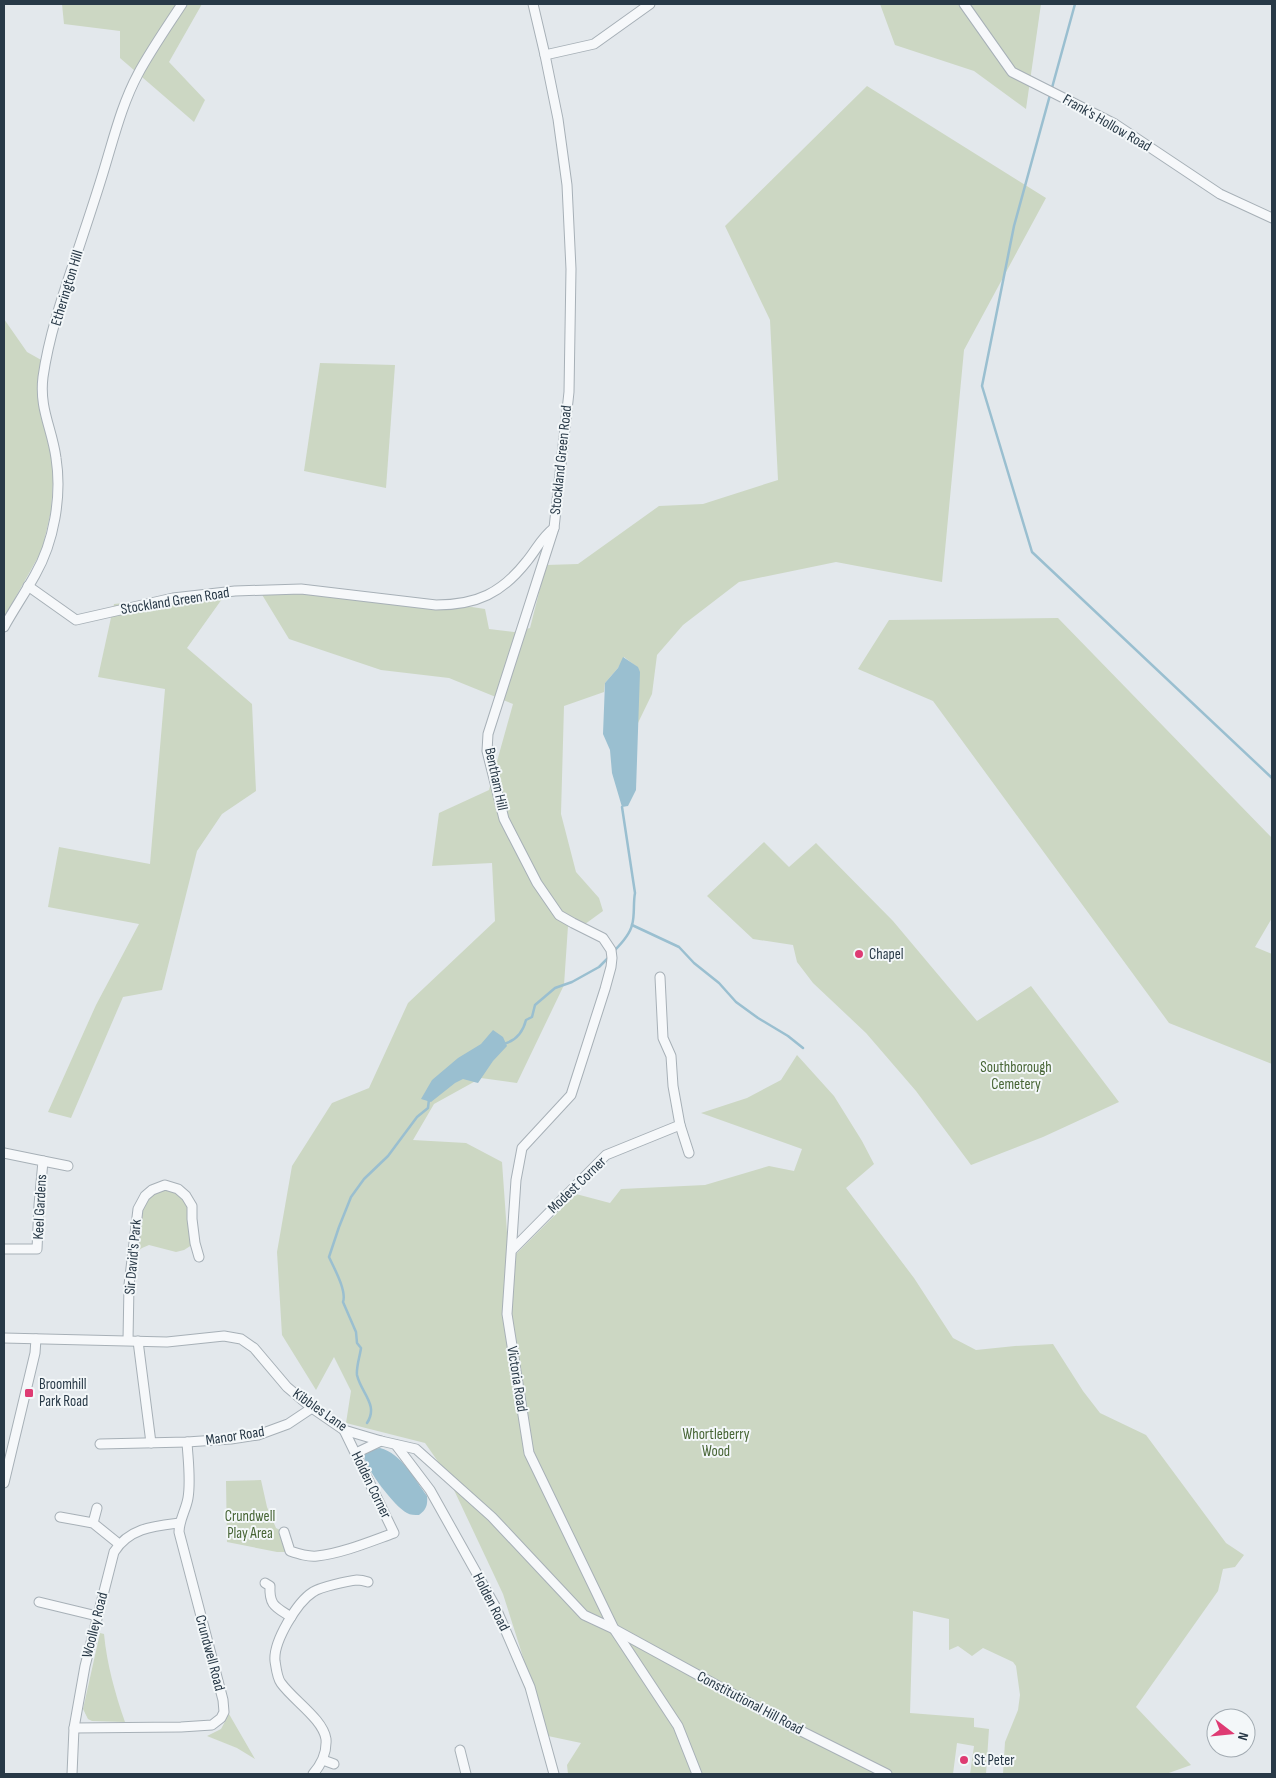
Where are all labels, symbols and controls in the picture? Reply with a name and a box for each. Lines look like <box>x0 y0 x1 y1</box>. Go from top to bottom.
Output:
street label: Frank's Hollow Road <box>1059 90 1155 156</box>
street label: Etherington Hill <box>46 248 88 328</box>
street label: Stockland Green Road <box>546 404 576 516</box>
street label: Stockland Green Road <box>119 583 231 619</box>
street label: Bentham Hill <box>480 746 512 812</box>
place label: Chapel <box>869 945 904 964</box>
marker: Chapel <box>853 948 865 960</box>
park label: Southborough Cemetery <box>980 1058 1052 1094</box>
street label: Modest Corner <box>544 1152 611 1218</box>
street label: Keel Gardens <box>29 1174 51 1240</box>
street label: Sir David's Park <box>120 1218 146 1296</box>
street label: Victoria Road <box>502 1345 532 1413</box>
place label: Broomhill Park Road <box>39 1375 88 1411</box>
street label: Kibbles Lane <box>289 1384 351 1436</box>
marker: Broomhill Park Road <box>23 1387 35 1399</box>
street label: Manor Road <box>204 1422 266 1450</box>
park label: Whortleberry Wood <box>682 1425 750 1461</box>
street label: Holden Corner <box>347 1448 396 1522</box>
park label: Crundwell Play Area <box>225 1507 275 1543</box>
street label: Holden Road <box>468 1570 514 1634</box>
street label: Woolley Road <box>78 1590 112 1660</box>
street label: Crundwell Road <box>191 1613 229 1693</box>
street label: Constitutional Hill Road <box>694 1667 806 1739</box>
north arrow <box>1206 1708 1256 1758</box>
text: N <box>1234 1731 1252 1742</box>
place label: St Peter <box>974 1751 1015 1770</box>
marker: St Peter <box>958 1754 970 1766</box>

